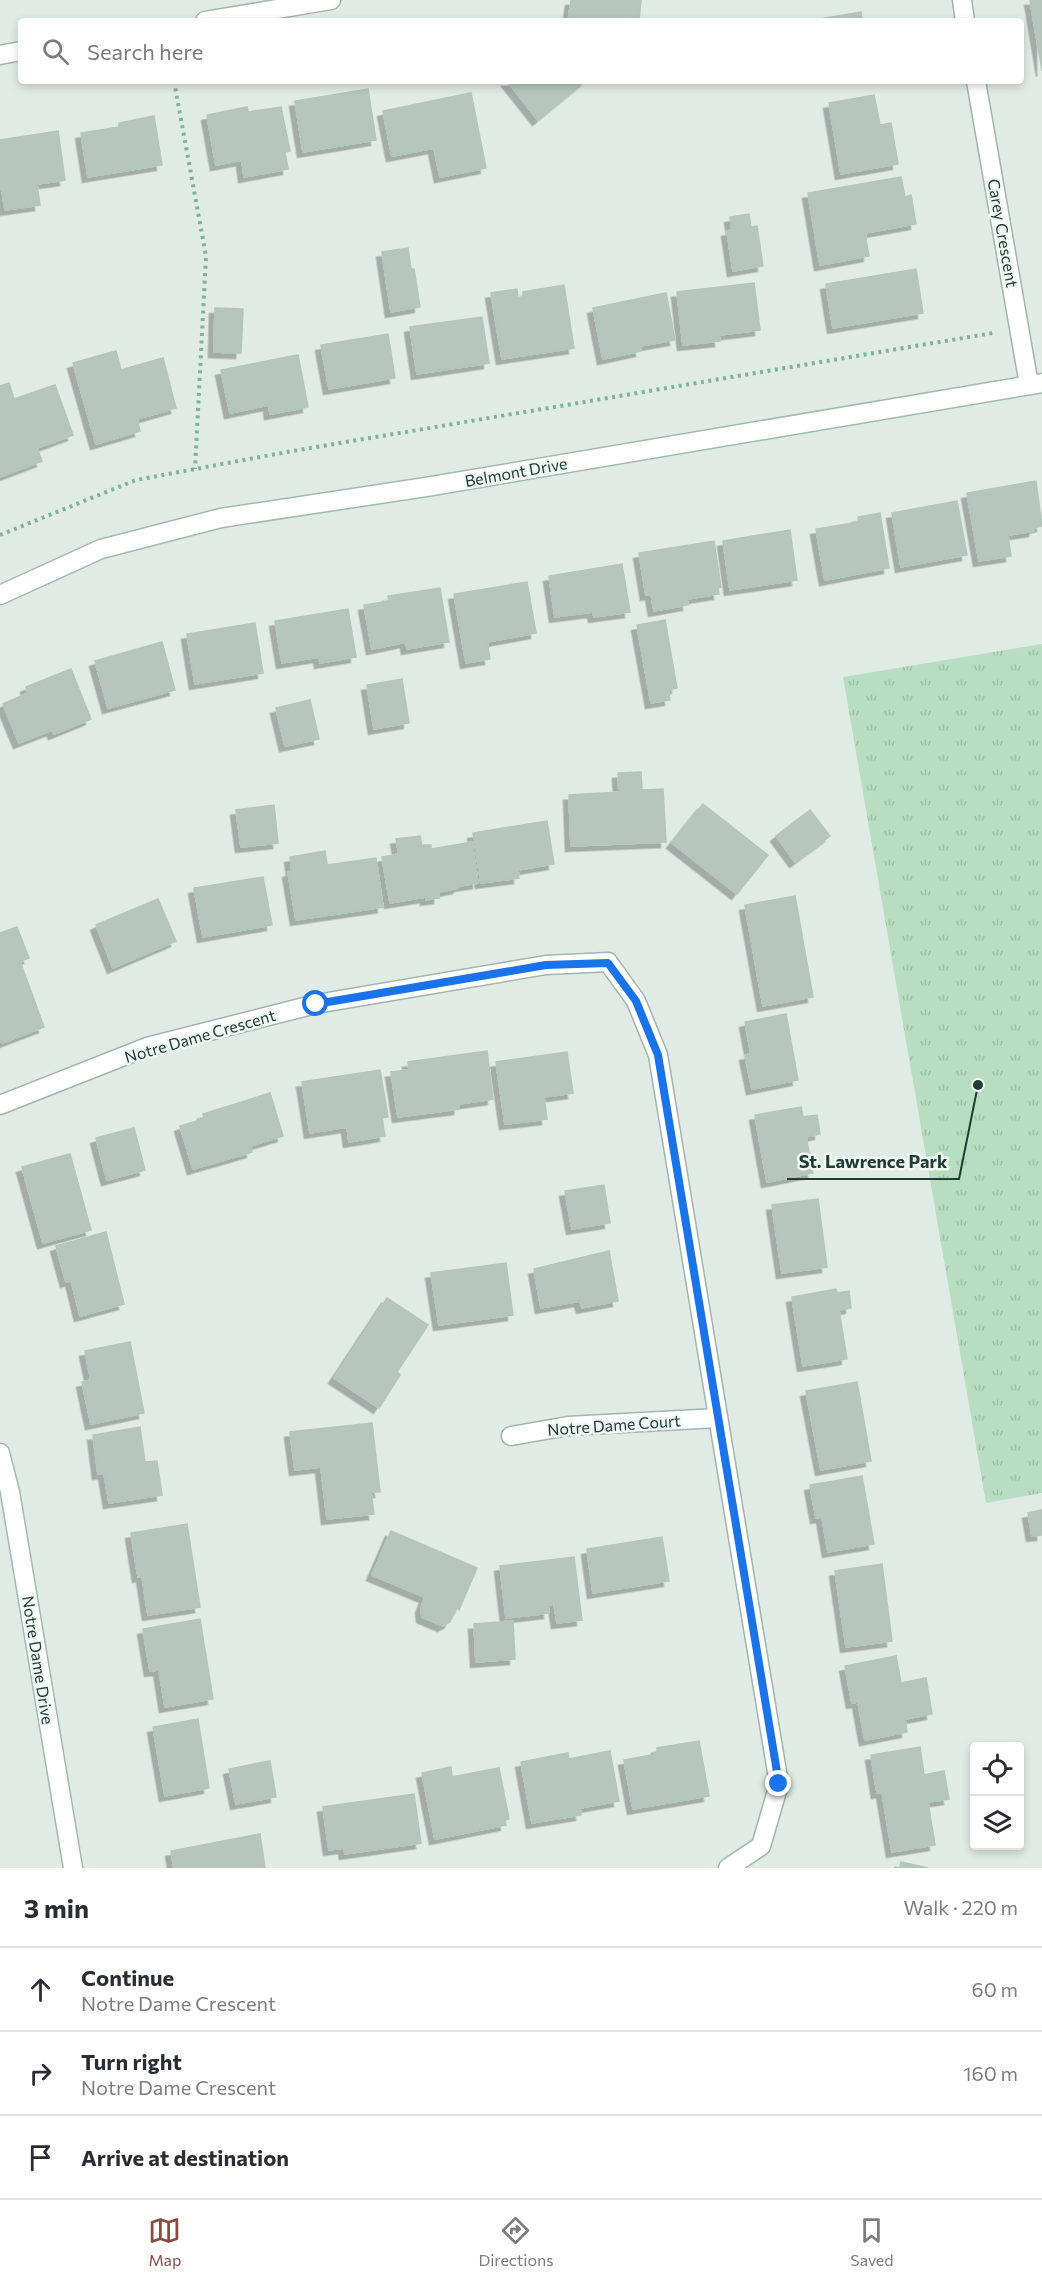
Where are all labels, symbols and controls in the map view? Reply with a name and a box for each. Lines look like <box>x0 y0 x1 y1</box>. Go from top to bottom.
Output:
search box <box>18 18 1024 84</box>
icon: search <box>39 35 72 68</box>
text: Search here <box>87 38 203 65</box>
street label: Carey Crescent <box>985 177 1022 289</box>
street label: Belmont Drive <box>463 453 569 490</box>
route start <box>302 990 328 1016</box>
street label: Notre Dame Crescent <box>122 1005 278 1066</box>
callout: St. Lawrence Park <box>787 1143 959 1179</box>
text: St. Lawrence Park <box>799 1150 948 1172</box>
street label: Notre Dame Court <box>547 1410 682 1439</box>
street label: Notre Dame Drive <box>19 1594 58 1726</box>
map controls <box>970 1742 1024 1850</box>
button: locate <box>970 1742 1024 1796</box>
route end <box>765 1770 791 1796</box>
button: layers <box>970 1796 1024 1850</box>
text: 3 min <box>24 1892 89 1923</box>
text: Walk · 220 m <box>903 1895 1018 1919</box>
text: Continue <box>81 1964 174 1991</box>
icon: ahead <box>24 1973 57 2006</box>
text: 60 m <box>972 1977 1018 2001</box>
text: Notre Dame Crescent <box>81 1991 276 2015</box>
text: Turn right <box>81 2048 182 2075</box>
icon: right <box>24 2057 57 2090</box>
text: 160 m <box>963 2061 1018 2085</box>
text: Notre Dame Crescent <box>81 2075 276 2099</box>
icon: arrive <box>24 2141 57 2174</box>
text: Arrive at destination <box>81 2144 289 2171</box>
tab: Map <box>148 2214 181 2269</box>
tab: Directions <box>478 2214 553 2269</box>
tab: Saved <box>850 2214 894 2269</box>

